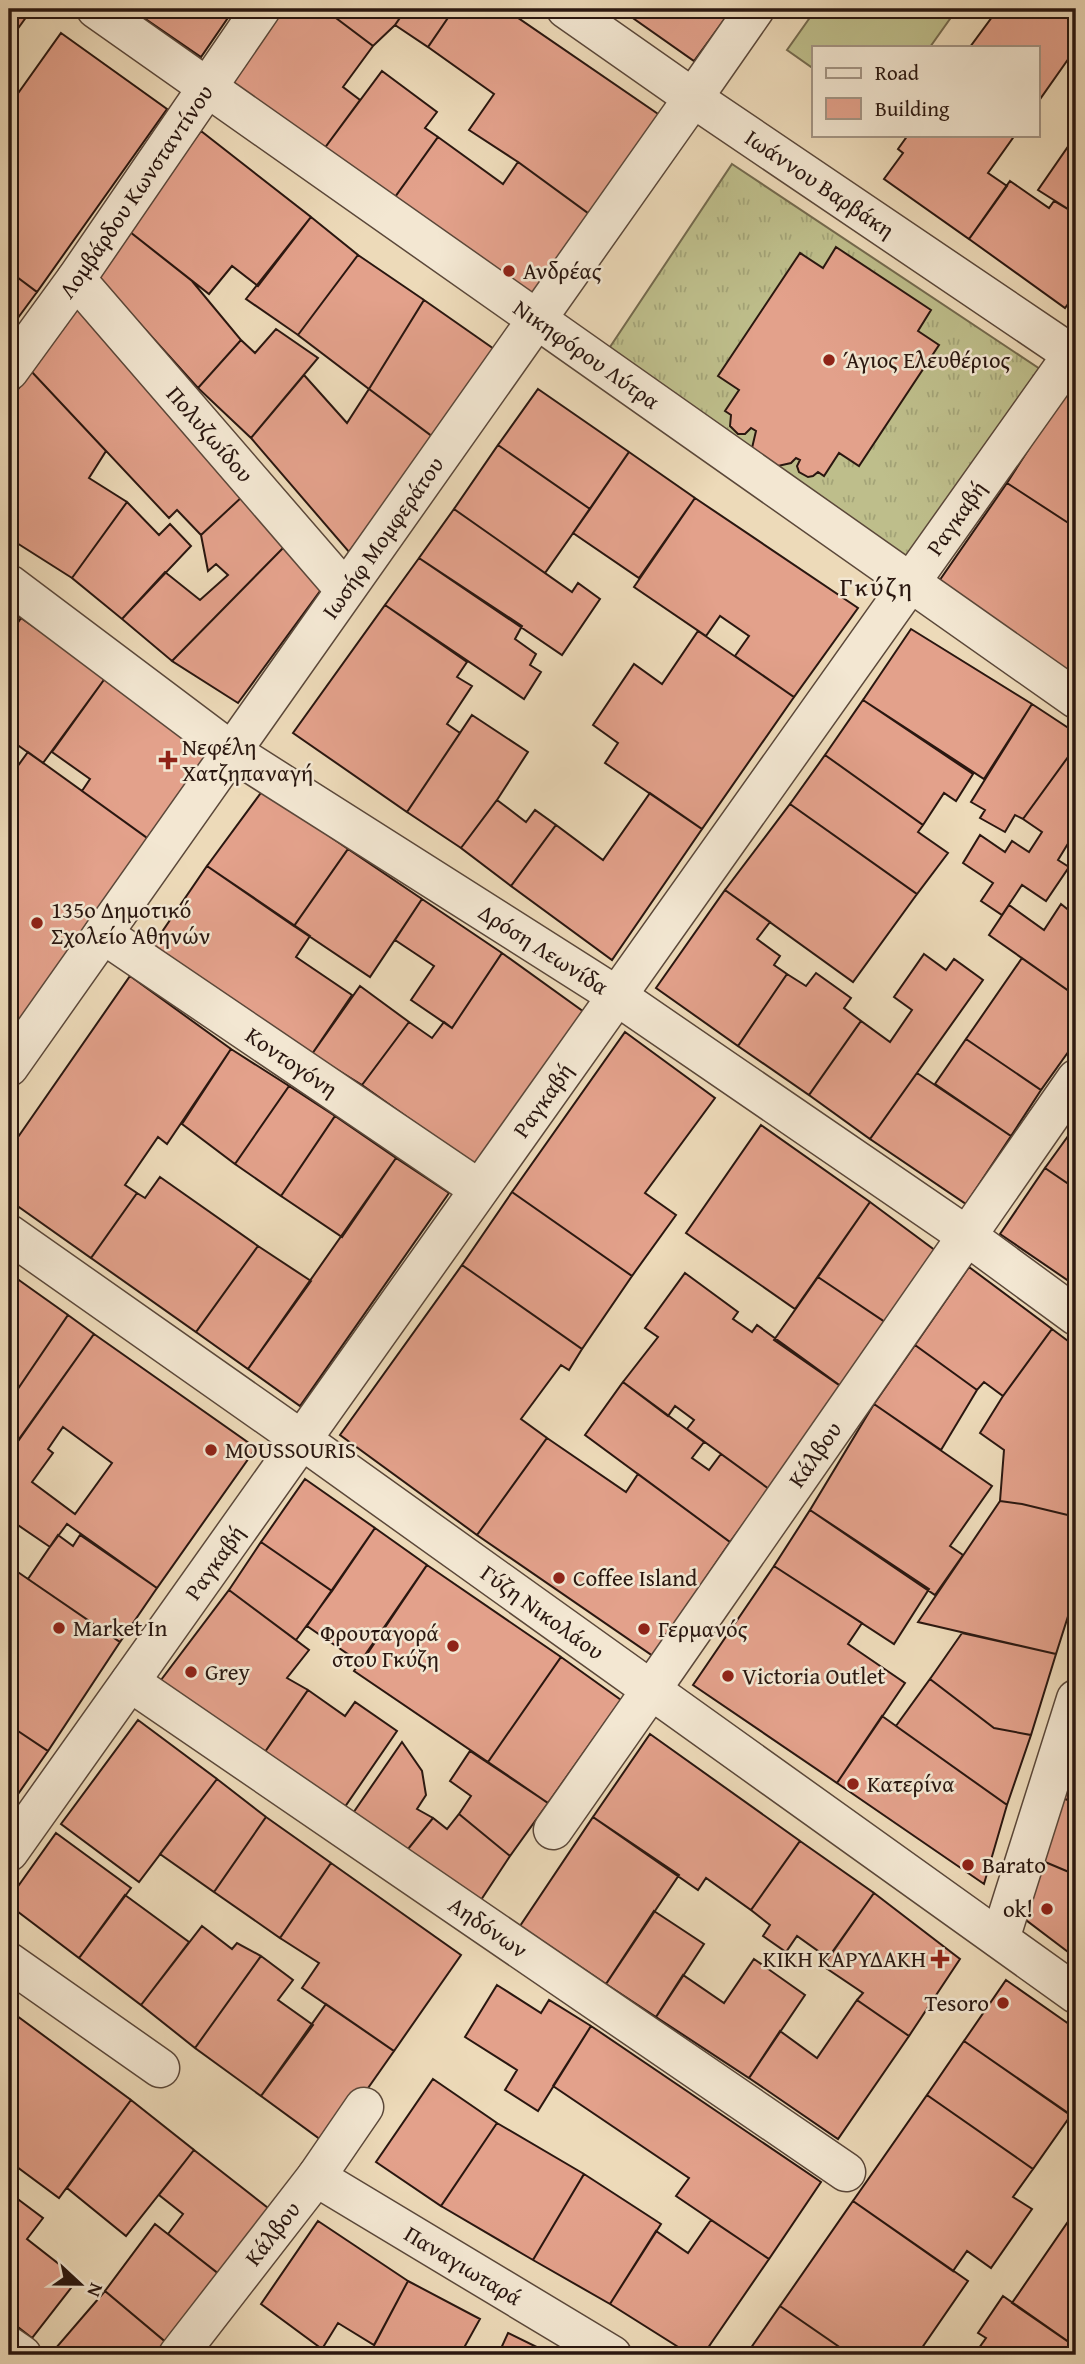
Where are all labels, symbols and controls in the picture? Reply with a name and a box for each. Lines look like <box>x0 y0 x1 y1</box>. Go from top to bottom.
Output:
legend <box>812 46 1040 136</box>
text: Road <box>875 57 920 88</box>
street label: Λομβάρδου Κωνσταντίνου <box>50 77 221 305</box>
text: Building <box>875 93 950 124</box>
street label: Ιωάννου Βαρβάκη <box>739 121 901 246</box>
place label: Ανδρέας <box>523 254 602 287</box>
marker: Ανδρέας <box>501 263 517 279</box>
street label: Νικηφόρου Λύτρα <box>507 291 667 417</box>
place label: Άγιος Ελευθέριος <box>843 343 1011 376</box>
marker: Άγιος Ελευθέριος <box>821 352 837 368</box>
street label: Πολυζωίδου <box>159 378 262 489</box>
street label: Ιωσήφ Μομφεράτου <box>313 449 451 625</box>
street label: Ραγκαβή <box>918 474 994 562</box>
district label: Γκύζη <box>840 567 914 606</box>
place label: Νεφέλη Χατζηπαναγή <box>182 730 313 789</box>
marker: Νεφέλη Χατζηπαναγή <box>160 752 176 768</box>
place label: 135ο Δημοτικό Σχολείο Αθηνών <box>51 893 210 952</box>
street label: Δρόση Λεωνίδα <box>472 895 615 1003</box>
marker: 135ο Δημοτικό Σχολείο Αθηνών <box>29 915 45 931</box>
street label: Κοντογόνη <box>239 1018 345 1105</box>
street label: Ραγκαβή <box>504 1056 580 1144</box>
street label: Κάλβου <box>780 1414 849 1494</box>
place label: MOUSSOURIS <box>225 1433 356 1466</box>
marker: MOUSSOURIS <box>203 1442 219 1458</box>
street label: Ραγκαβή <box>176 1518 252 1606</box>
street label: Γύζη Νικολάου <box>474 1556 611 1667</box>
place label: Coffee Island <box>573 1561 698 1594</box>
marker: Coffee Island <box>551 1570 567 1586</box>
place label: Market In <box>73 1611 167 1644</box>
place label: Γερμανός <box>658 1612 748 1645</box>
place label: Φρουταγορά στου Γκύζη <box>320 1616 439 1675</box>
marker: Market In <box>51 1620 67 1636</box>
marker: Γερμανός <box>636 1621 652 1637</box>
marker: Φρουταγορά στου Γκύζη <box>445 1638 461 1654</box>
place label: Grey <box>205 1655 250 1688</box>
place label: Victoria Outlet <box>742 1659 885 1692</box>
marker: Grey <box>183 1664 199 1680</box>
marker: Victoria Outlet <box>720 1668 736 1684</box>
place label: Κατερίνα <box>867 1767 955 1800</box>
marker: Κατερίνα <box>845 1776 861 1792</box>
place label: Barato <box>982 1848 1046 1881</box>
marker: Barato <box>960 1857 976 1873</box>
street label: Αηδόνων <box>442 1888 535 1966</box>
place label: ok! <box>1003 1892 1033 1925</box>
marker: ok! <box>1039 1901 1055 1917</box>
place label: ΚΙΚΗ ΚΑΡΥΔΑΚΗ <box>763 1942 926 1975</box>
marker: ΚΙΚΗ ΚΑΡΥΔΑΚΗ <box>932 1951 948 1967</box>
place label: Tesoro <box>924 1986 989 2019</box>
marker: Tesoro <box>995 1995 1011 2011</box>
street label: Κάλβου <box>236 2194 308 2272</box>
street label: Παναγιωταρά <box>398 2217 529 2313</box>
north arrow <box>46 2248 116 2318</box>
text: N <box>80 2279 111 2302</box>

